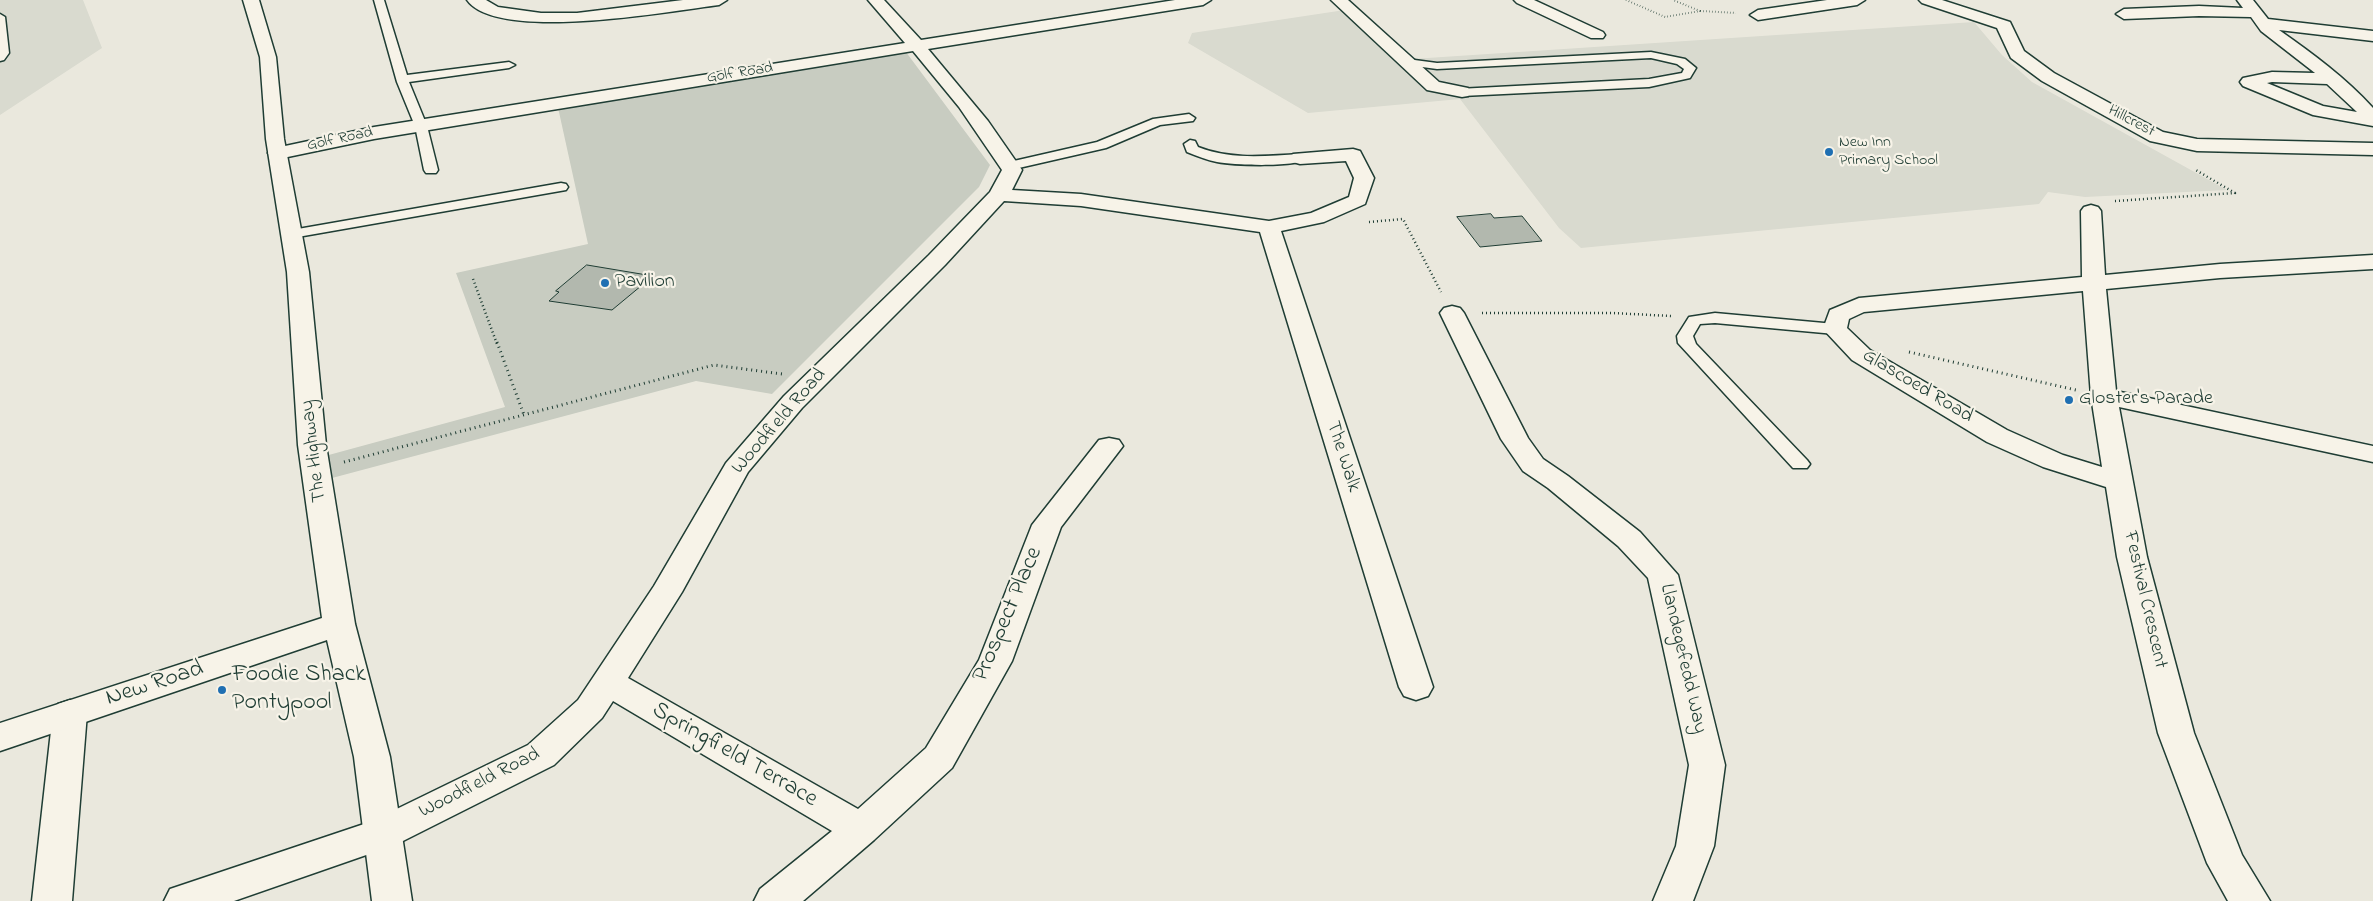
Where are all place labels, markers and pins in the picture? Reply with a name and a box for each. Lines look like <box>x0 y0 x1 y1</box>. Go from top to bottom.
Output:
place label: New Inn Primary School <box>1839 133 1938 171</box>
marker: New Inn Primary School <box>1823 146 1835 158</box>
place label: Pavilion <box>615 271 675 295</box>
marker: Pavilion <box>599 277 611 289</box>
place label: Gloster's Parade <box>2079 388 2213 412</box>
marker: Gloster's Parade <box>2063 394 2075 406</box>
place label: Foodie Shack Pontypool <box>232 662 366 718</box>
marker: Foodie Shack Pontypool <box>216 684 228 696</box>

